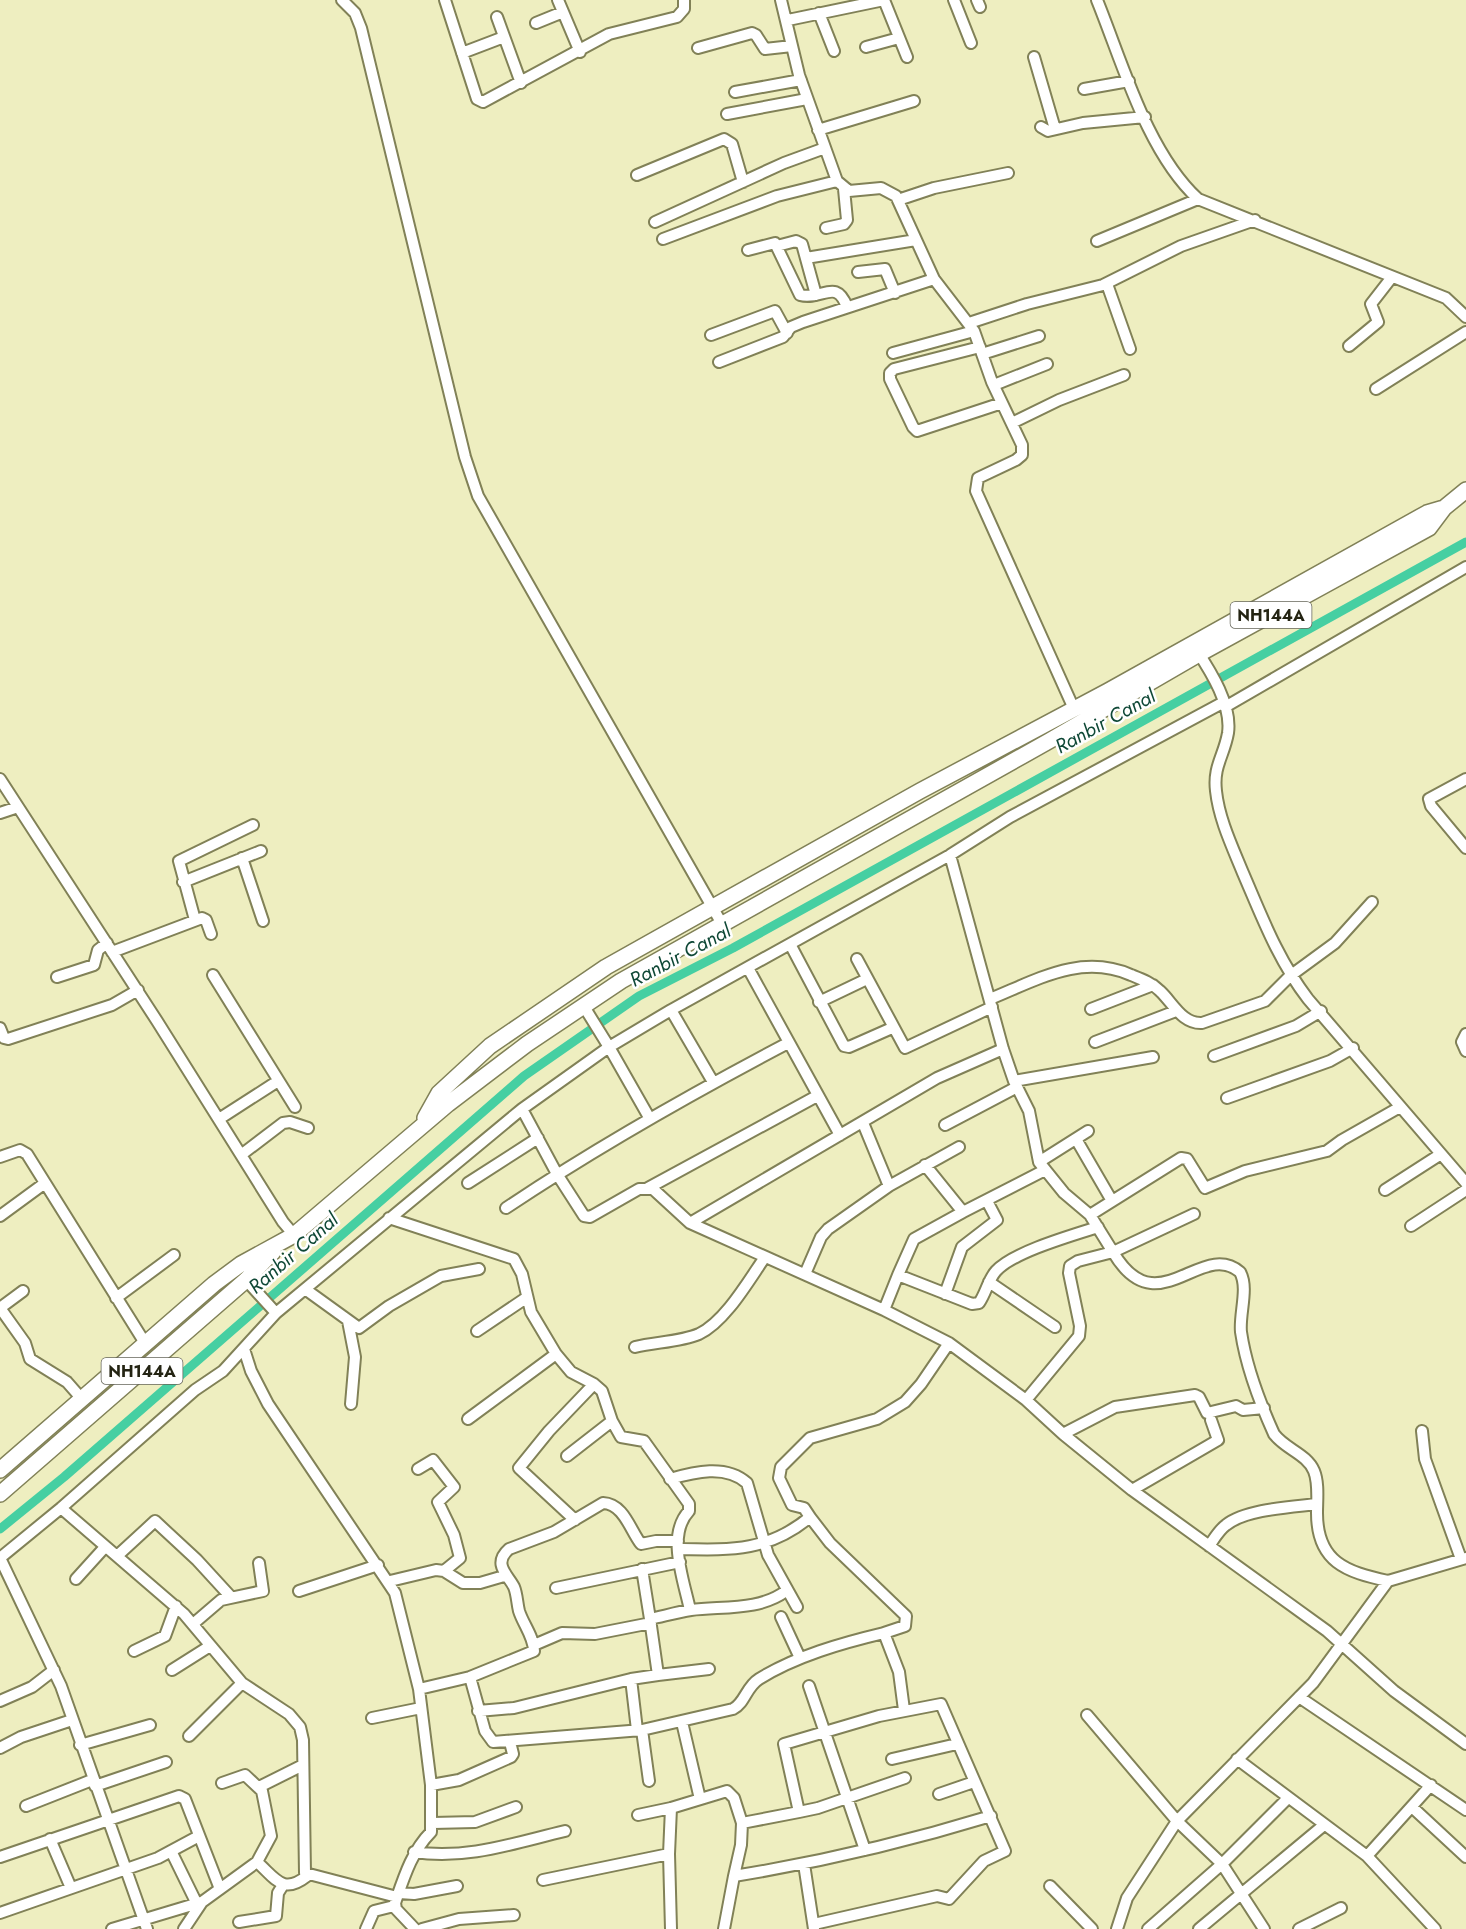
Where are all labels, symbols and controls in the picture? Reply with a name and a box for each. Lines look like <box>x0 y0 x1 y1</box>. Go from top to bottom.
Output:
road number: NH144A <box>1230 602 1312 628</box>
water label: Ranbir Canal <box>1050 681 1162 761</box>
water label: Ranbir Canal <box>624 916 737 994</box>
water label: Ranbir Canal <box>242 1205 346 1301</box>
road number: NH144A <box>102 1358 182 1384</box>

